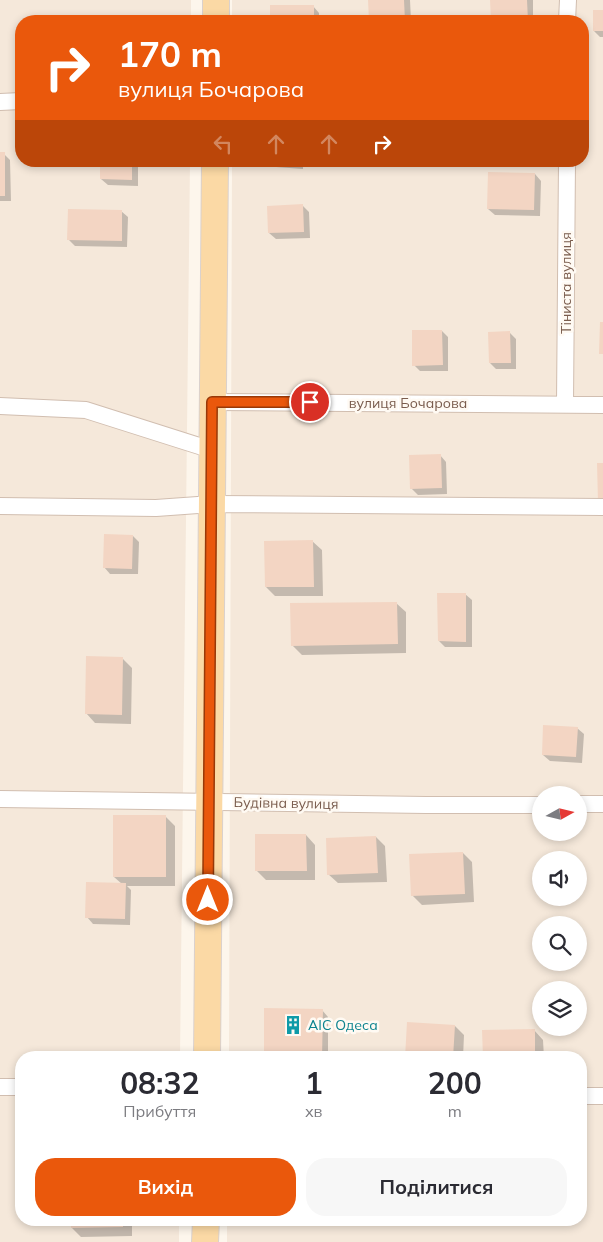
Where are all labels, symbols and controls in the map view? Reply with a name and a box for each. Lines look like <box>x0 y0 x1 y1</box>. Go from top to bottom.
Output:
text: 170 m <box>118 32 222 76</box>
icon: right <box>35 35 100 100</box>
text: вулиця Бочарова <box>118 75 304 103</box>
icon: left <box>209 130 237 158</box>
icon: ahead <box>262 130 290 158</box>
icon: ahead <box>315 130 343 158</box>
icon: right <box>368 130 396 158</box>
street label: Тіниста вулиця <box>557 232 575 334</box>
pin <box>289 381 331 423</box>
icon: arrive <box>296 388 324 416</box>
street label: вулиця Бочарова <box>349 394 467 412</box>
north arrow <box>532 786 588 841</box>
map controls <box>532 786 587 1036</box>
street label: Будівна вулиця <box>233 793 339 813</box>
button: sound <box>532 851 587 906</box>
position arrow <box>181 873 233 925</box>
button: search <box>532 916 587 971</box>
button: layers <box>532 981 587 1036</box>
building icon: АІС Одеса <box>282 1014 304 1036</box>
place label: АІС Одеса <box>308 1016 378 1034</box>
text: 08:32 <box>120 1064 200 1102</box>
text: 1 <box>305 1064 323 1102</box>
text: 200 <box>428 1064 482 1102</box>
text: Прибуття <box>123 1101 196 1121</box>
text: хв <box>305 1101 323 1121</box>
text: m <box>448 1101 462 1121</box>
button: Вихід <box>35 1158 296 1216</box>
button: Поділитися <box>306 1158 567 1216</box>

